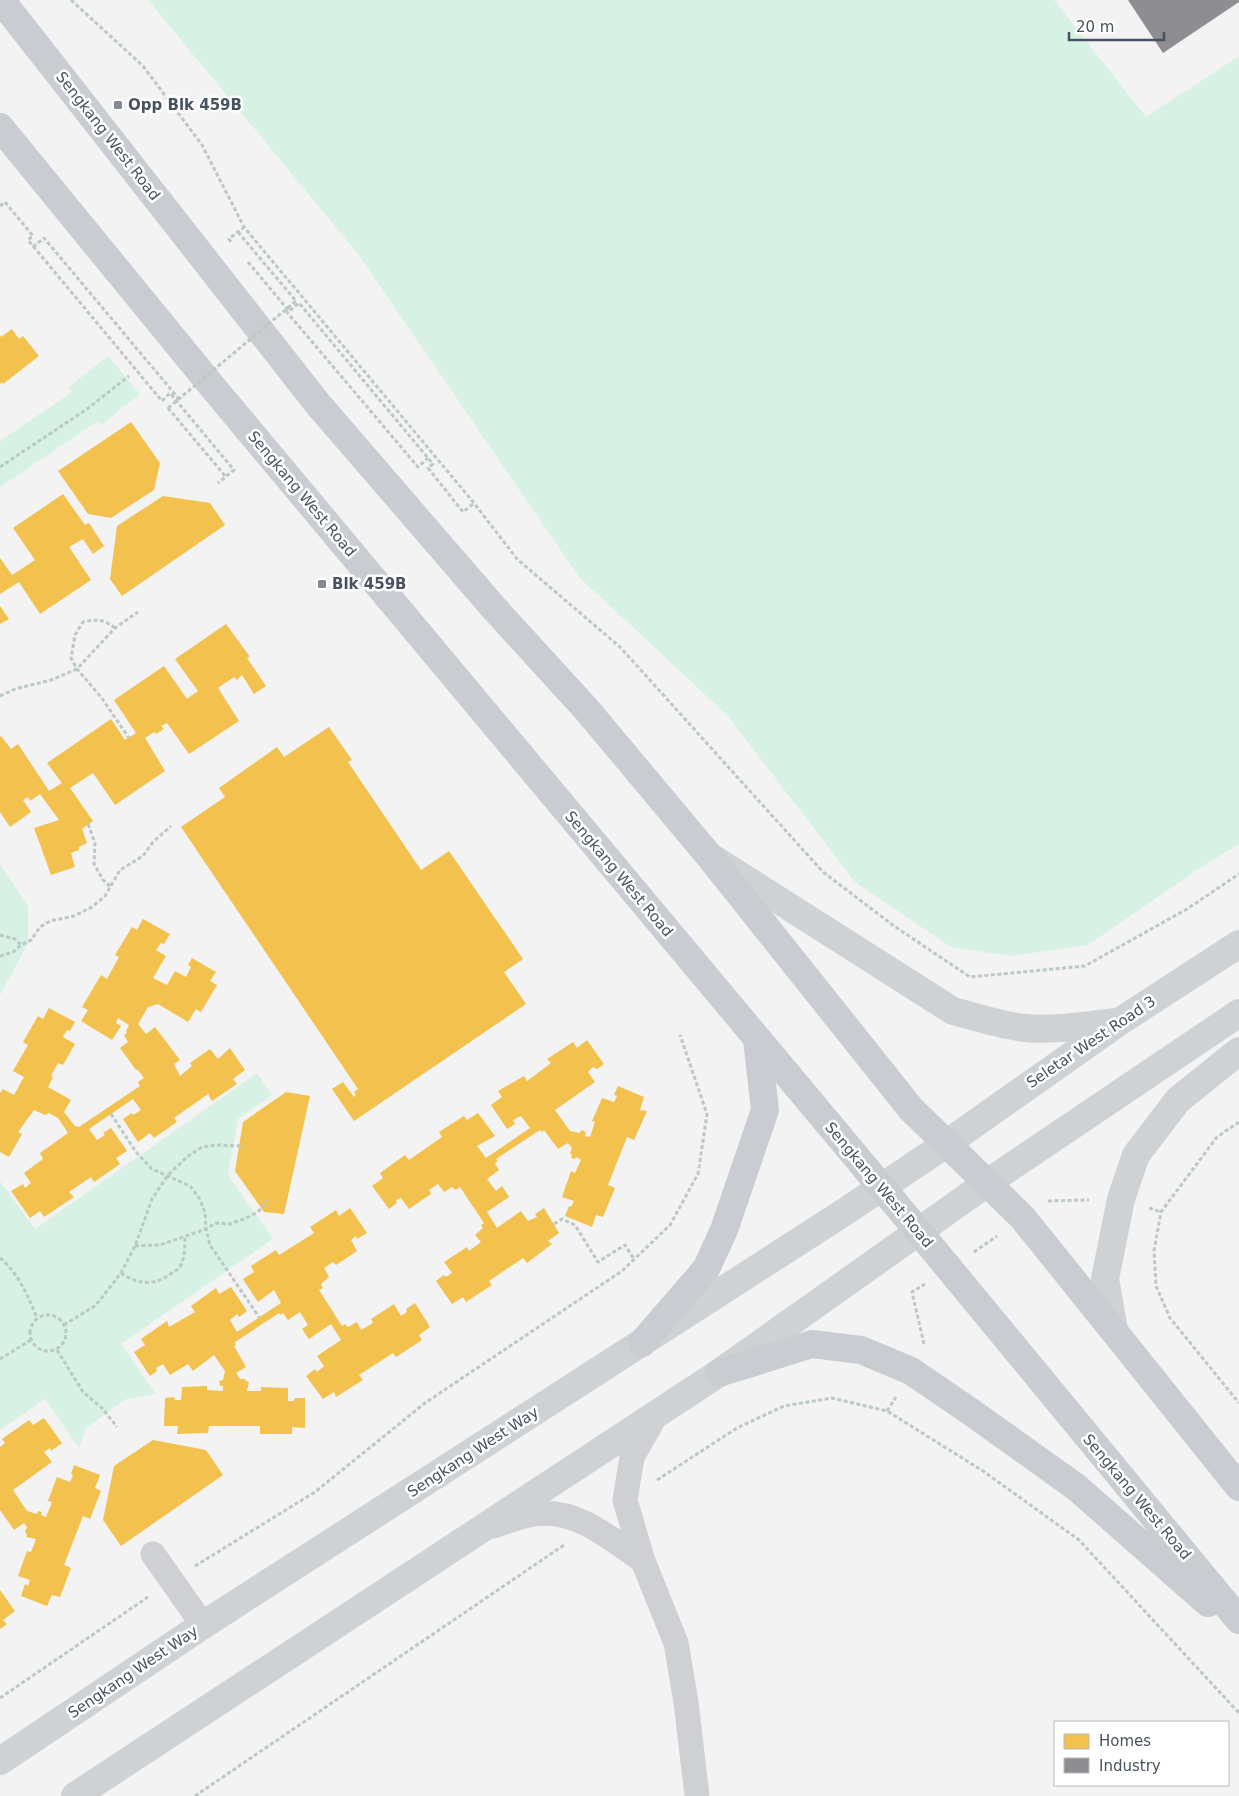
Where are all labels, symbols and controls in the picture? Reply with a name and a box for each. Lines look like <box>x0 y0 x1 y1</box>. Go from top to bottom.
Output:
scale bar <box>1069 10 1164 42</box>
text: 20 m <box>1076 18 1114 36</box>
street label: Sengkang West Road <box>52 68 164 204</box>
place label: Opp Blk 459B <box>128 96 242 114</box>
marker: Opp Blk 459B <box>112 99 124 111</box>
street label: Sengkang West Road <box>244 428 360 560</box>
place label: Blk 459B <box>332 575 407 593</box>
marker: Blk 459B <box>316 578 328 590</box>
street label: Sengkang West Road <box>561 808 677 940</box>
street label: Seletar West Road 3 <box>1023 992 1159 1092</box>
street label: Sengkang West Road <box>821 1119 937 1251</box>
street label: Sengkang West Way <box>404 1403 542 1501</box>
street label: Sengkang West Road <box>1079 1431 1195 1563</box>
street label: Sengkang West Way <box>65 1622 201 1722</box>
legend <box>1054 1721 1229 1786</box>
text: Homes <box>1099 1732 1151 1750</box>
text: Industry <box>1099 1757 1161 1775</box>

